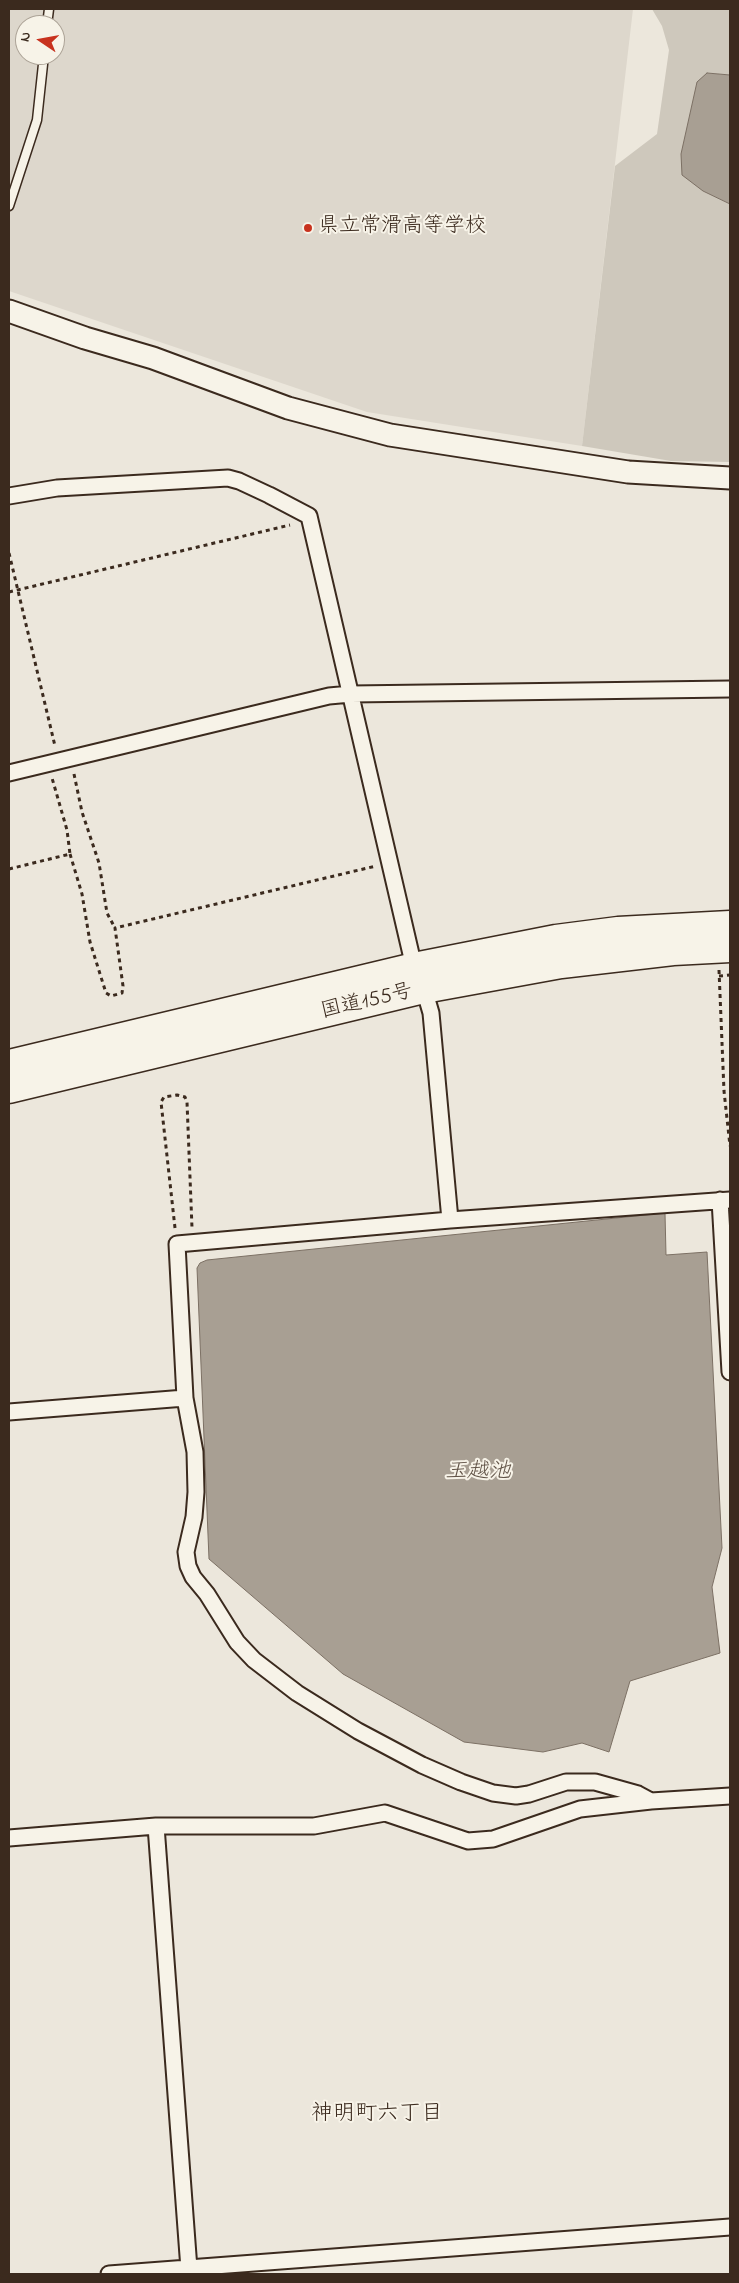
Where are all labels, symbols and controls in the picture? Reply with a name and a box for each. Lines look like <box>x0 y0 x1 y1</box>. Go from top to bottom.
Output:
north arrow <box>15 15 65 65</box>
text: N <box>15 30 37 44</box>
place label: 県立常滑高等学校 <box>318 215 486 241</box>
marker: 県立常滑高等学校 <box>302 222 314 234</box>
street label: 国道155号 <box>319 980 415 1026</box>
water label: 玉越池 <box>445 1460 511 1486</box>
district label: 神明町六丁目 <box>311 2102 443 2128</box>

